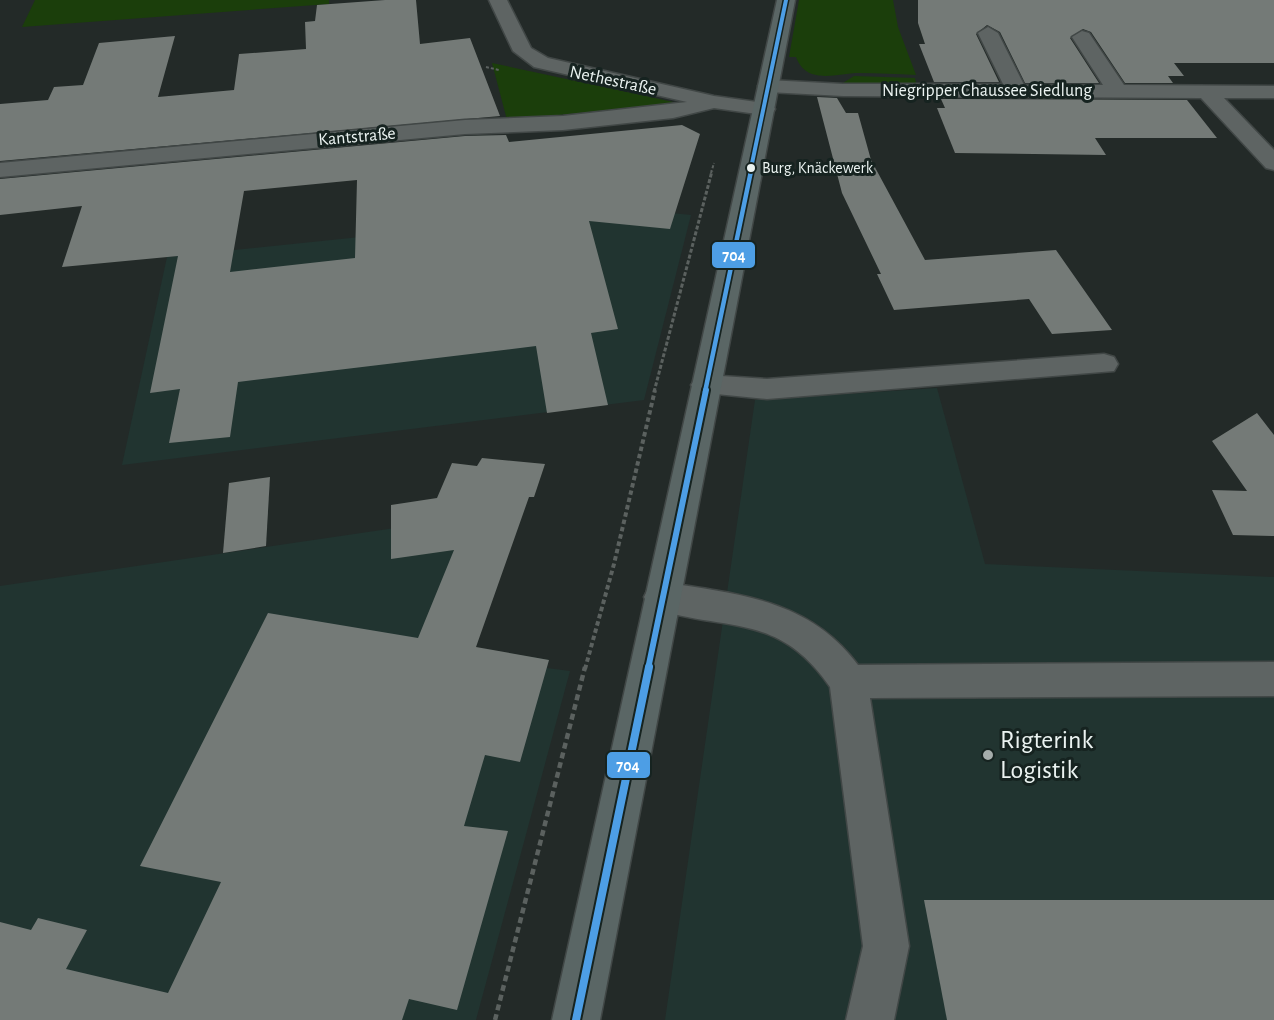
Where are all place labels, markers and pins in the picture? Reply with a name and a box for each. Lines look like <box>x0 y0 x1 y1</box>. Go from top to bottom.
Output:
place label: Burg, Knäckewerk <box>762 160 874 176</box>
marker: Burg, Knäckewerk <box>745 162 757 174</box>
place label: Rigterink Logistik <box>1000 727 1093 783</box>
marker: Rigterink Logistik <box>981 748 995 762</box>

